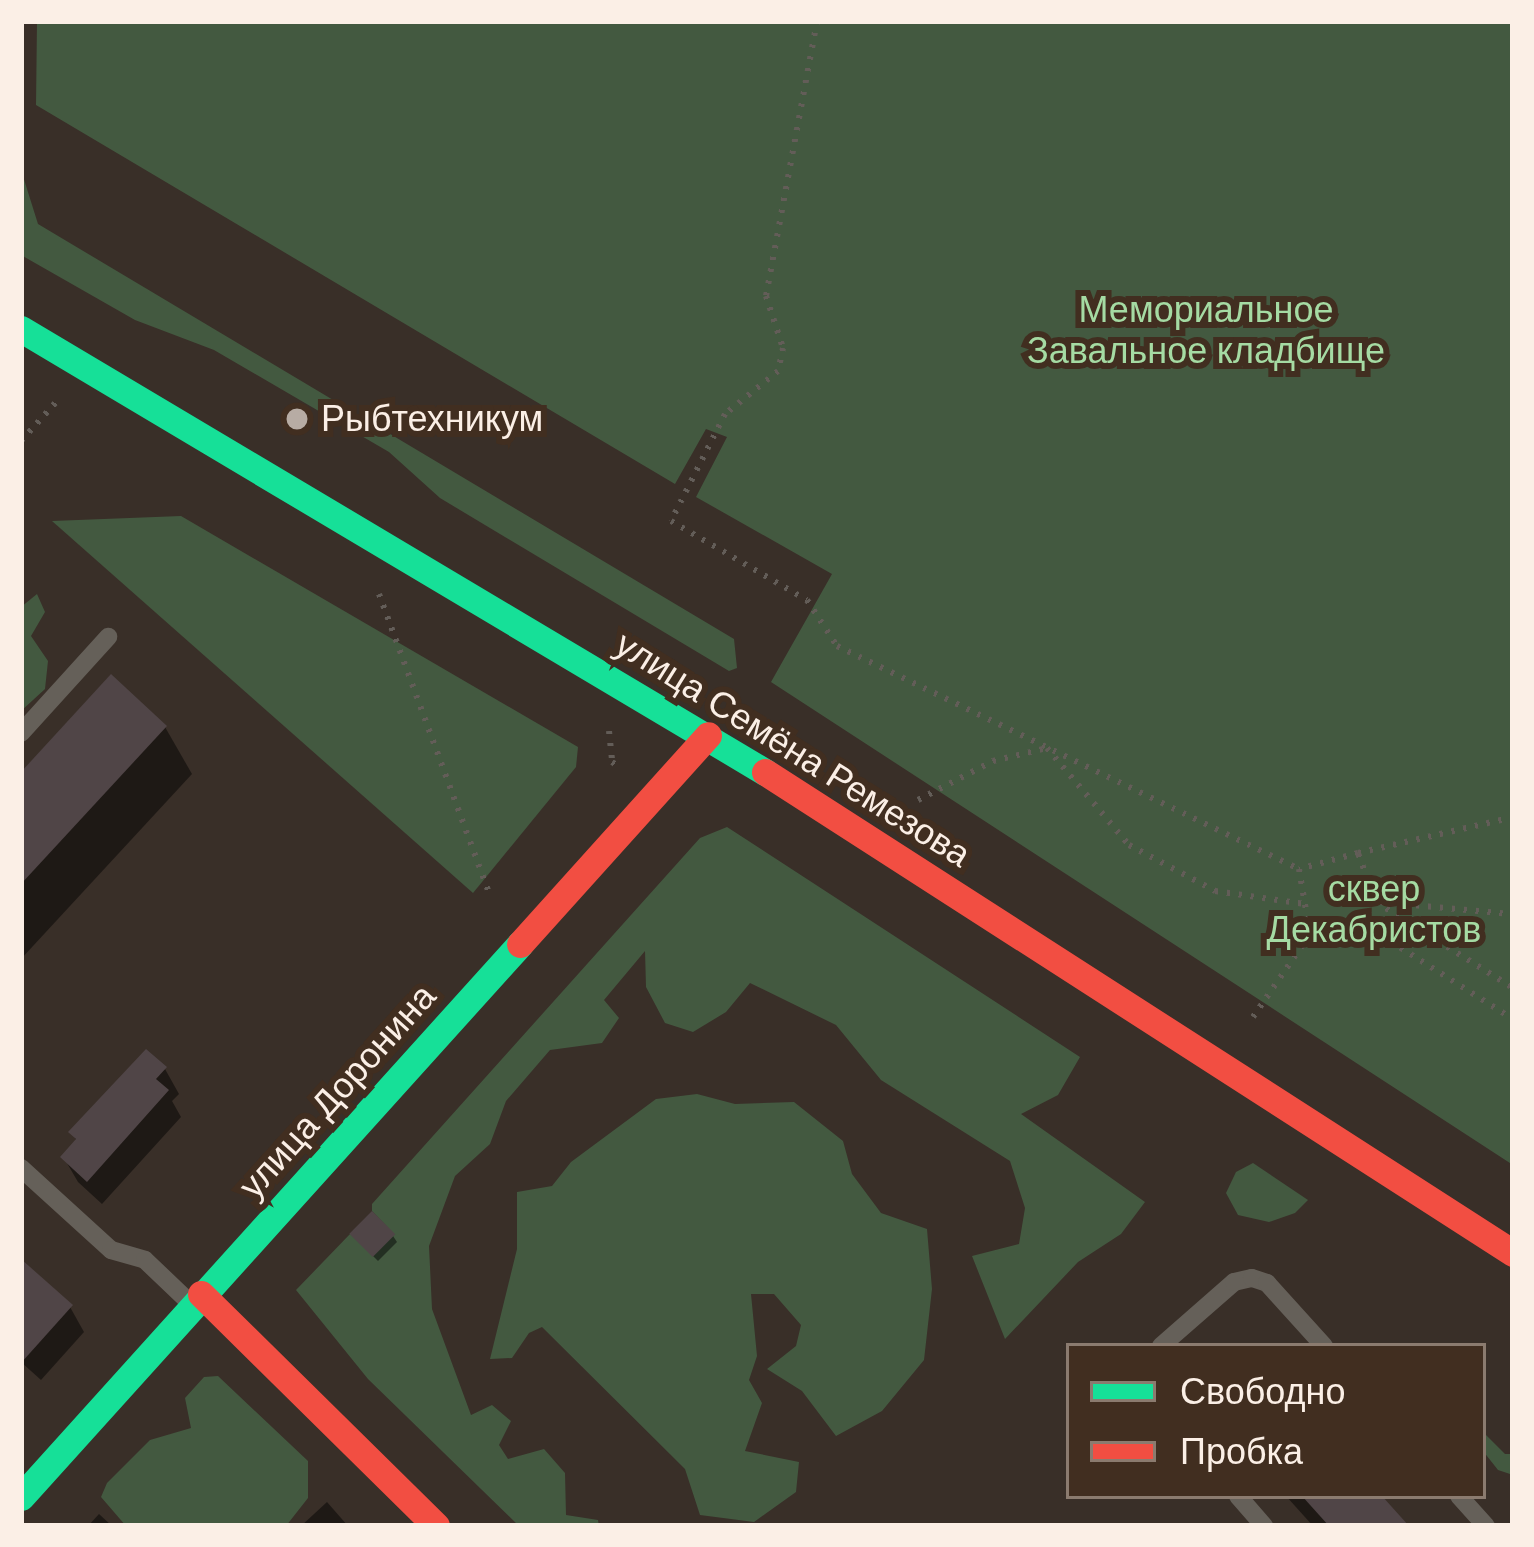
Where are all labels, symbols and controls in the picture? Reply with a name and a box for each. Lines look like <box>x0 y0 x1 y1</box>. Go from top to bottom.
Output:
park label: Мемориальное Завальное кладбище <box>1027 287 1385 372</box>
place label: Рыбтехникум <box>321 397 543 441</box>
marker: Рыбтехникум <box>284 406 310 432</box>
street label: улица Семёна Ремезова <box>608 622 978 876</box>
park label: сквер Декабристов <box>1267 866 1481 951</box>
street label: улица Доронина <box>230 975 444 1207</box>
legend <box>1066 1343 1486 1499</box>
text: Свободно <box>1180 1368 1346 1415</box>
text: Пробка <box>1180 1428 1303 1475</box>

